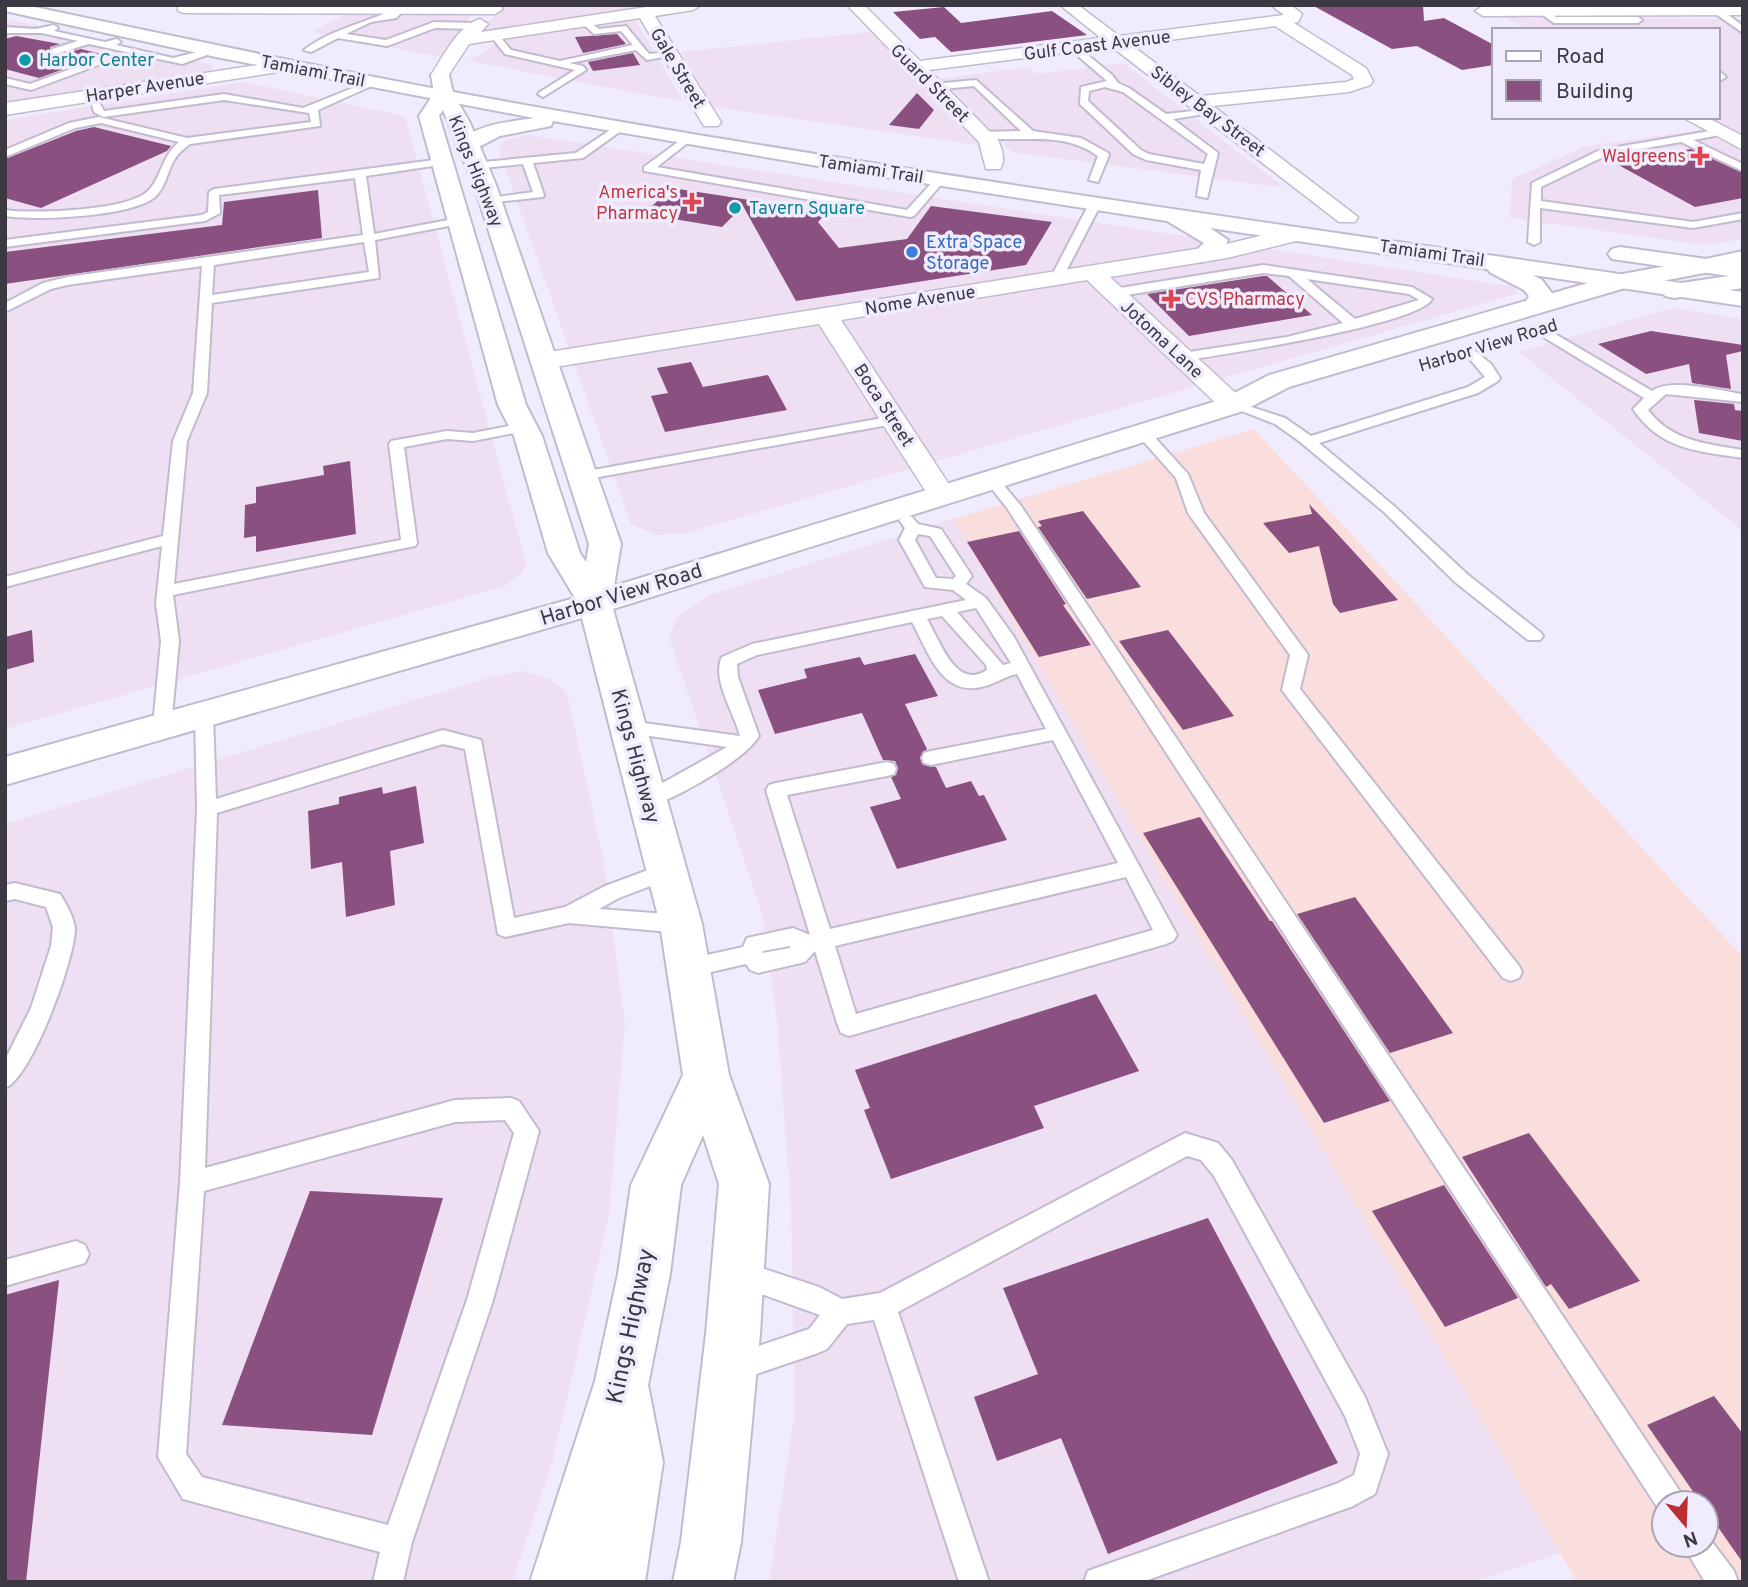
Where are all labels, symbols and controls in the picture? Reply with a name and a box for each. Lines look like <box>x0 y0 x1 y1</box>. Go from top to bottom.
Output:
street label: Gale Street <box>644 24 710 113</box>
street label: Gulf Coast Avenue <box>1022 26 1172 67</box>
legend <box>1492 28 1720 119</box>
street label: Guard Street <box>884 40 973 129</box>
text: Road <box>1556 44 1605 71</box>
place label: Harbor Center <box>39 50 154 73</box>
street label: Tamiami Trail <box>258 51 367 94</box>
marker: Harbor Center <box>17 52 33 68</box>
street label: Sibley Bay Street <box>1145 61 1269 163</box>
street label: Harper Avenue <box>84 68 206 109</box>
text: Building <box>1556 79 1634 106</box>
street label: Kings Highway <box>442 112 507 231</box>
place label: Walgreens <box>1602 146 1686 169</box>
marker: Walgreens <box>1692 148 1708 164</box>
street label: Tamiami Trail <box>817 151 925 190</box>
place label: America's Pharmacy <box>596 182 678 226</box>
marker: America's Pharmacy <box>684 194 700 210</box>
place label: Tavern Square <box>749 198 865 221</box>
marker: Tavern Square <box>727 200 743 216</box>
place label: Extra Space Storage <box>926 232 1022 276</box>
street label: Tamiami Trail <box>1378 236 1486 273</box>
marker: Extra Space Storage <box>904 244 920 260</box>
street label: Nome Avenue <box>863 281 977 322</box>
place label: CVS Pharmacy <box>1185 289 1305 312</box>
marker: CVS Pharmacy <box>1163 291 1179 307</box>
street label: Jotoma Lane <box>1115 296 1207 384</box>
street label: Harbor View Road <box>1416 314 1561 379</box>
street label: Boca Street <box>847 360 918 452</box>
street label: Harbor View Road <box>537 558 706 633</box>
street label: Kings Highway <box>604 686 665 827</box>
street label: Kings Highway <box>601 1246 663 1407</box>
north arrow <box>1650 1489 1720 1559</box>
text: N <box>1680 1525 1700 1552</box>

